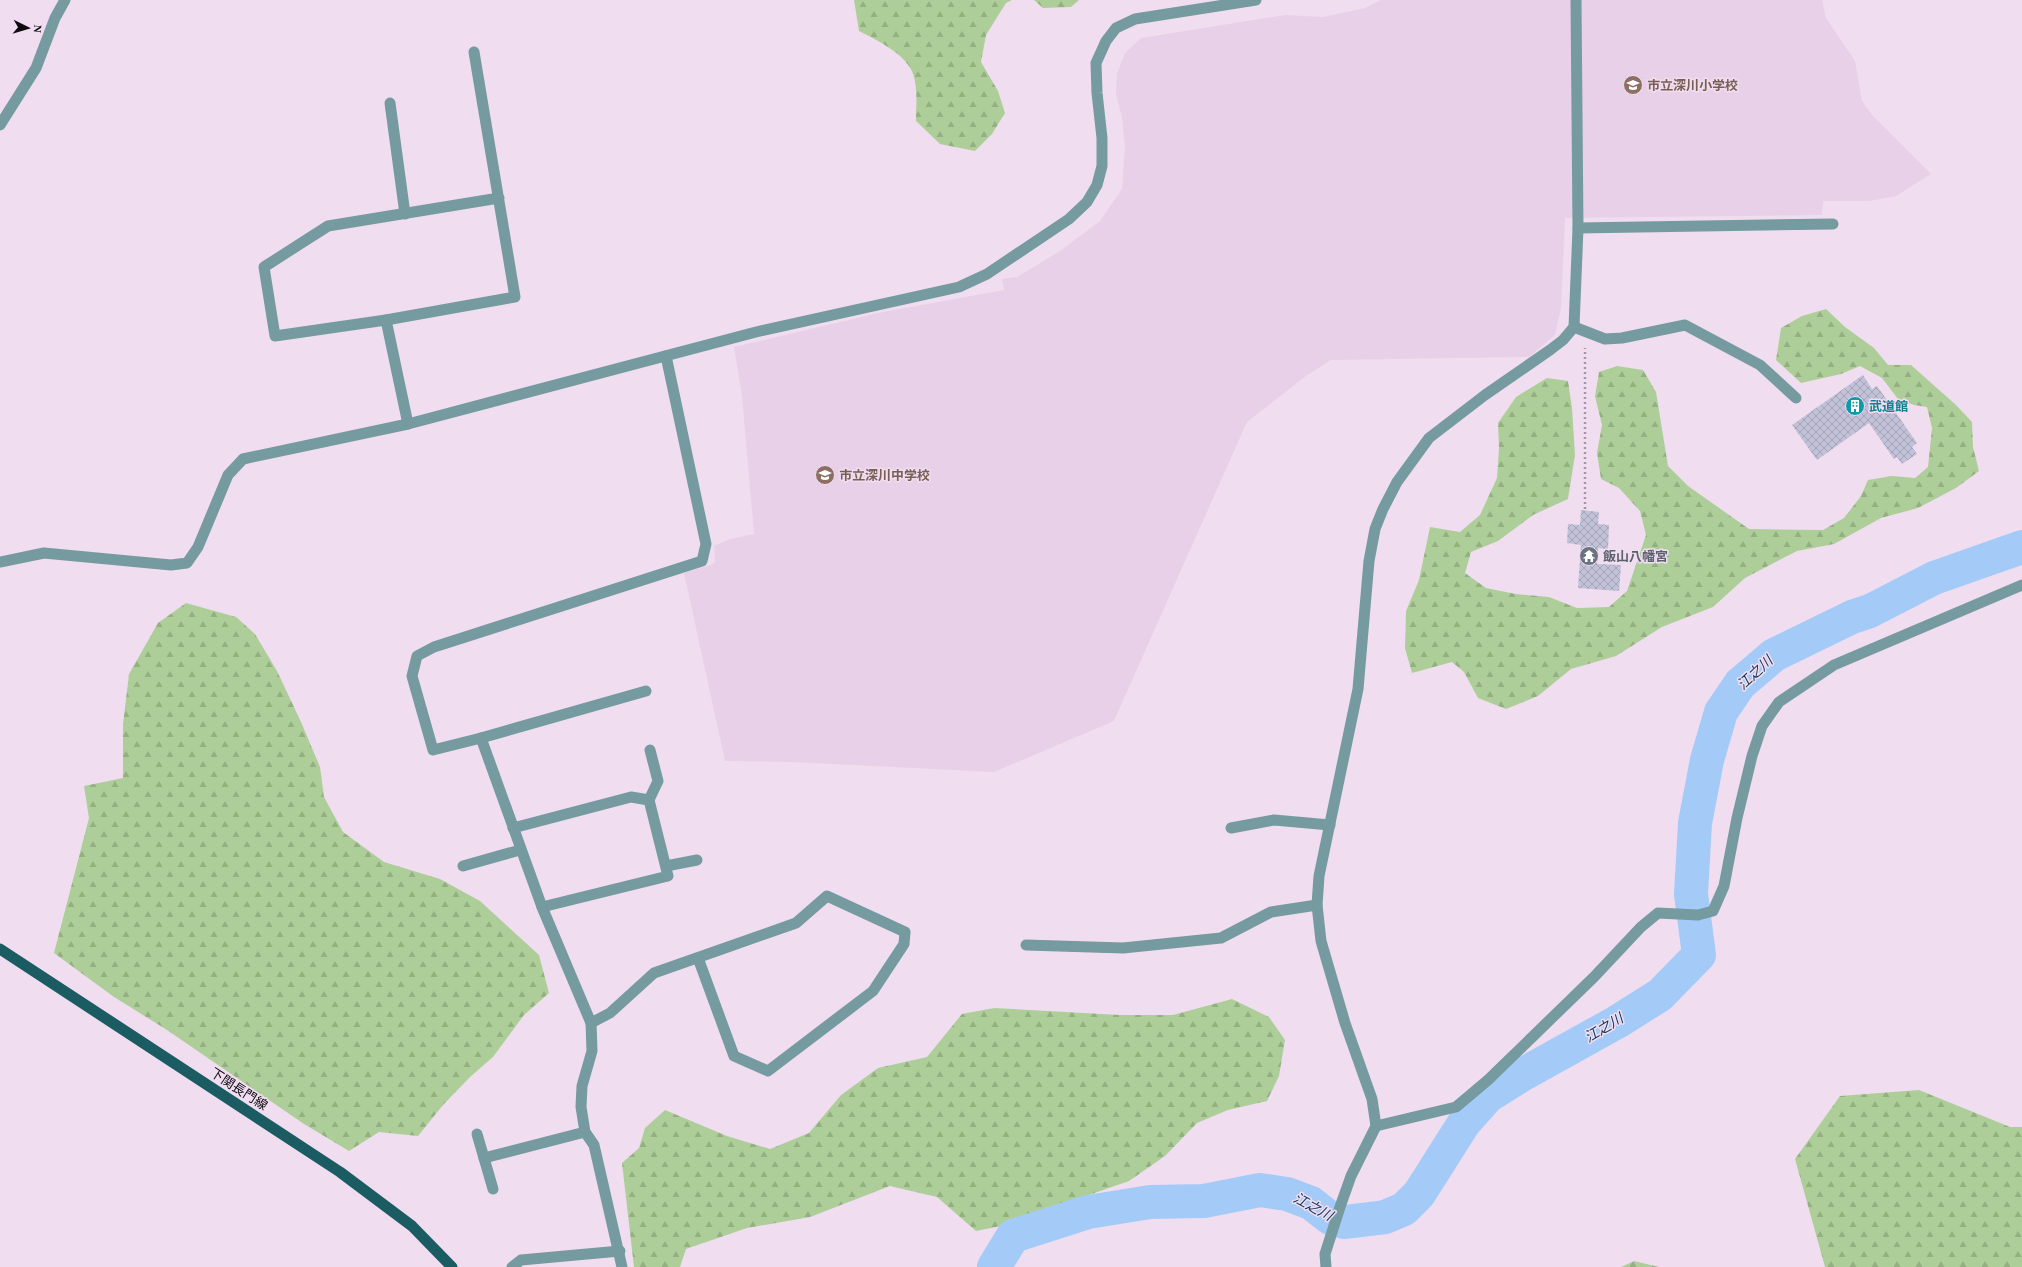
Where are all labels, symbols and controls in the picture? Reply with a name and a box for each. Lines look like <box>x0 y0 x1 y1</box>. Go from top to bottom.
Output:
north arrow <box>8 8 48 48</box>
text: N <box>32 24 44 33</box>
school or university icon: 市立深川小学校 <box>1622 74 1644 96</box>
place label: 市立深川小学校 <box>1647 78 1738 93</box>
building icon: 武道館 <box>1844 395 1866 417</box>
place label: 武道館 <box>1869 399 1908 414</box>
school or university icon: 市立深川中学校 <box>814 464 836 486</box>
place label: 市立深川中学校 <box>839 468 930 483</box>
temple icon: 飯山八幡宮 <box>1578 545 1600 567</box>
place label: 飯山八幡宮 <box>1603 549 1668 564</box>
water label: 江之川 <box>1735 652 1777 693</box>
water label: 江之川 <box>1582 1010 1628 1045</box>
street label: 下関長門線 <box>208 1065 270 1113</box>
water label: 江之川 <box>1291 1191 1337 1224</box>

